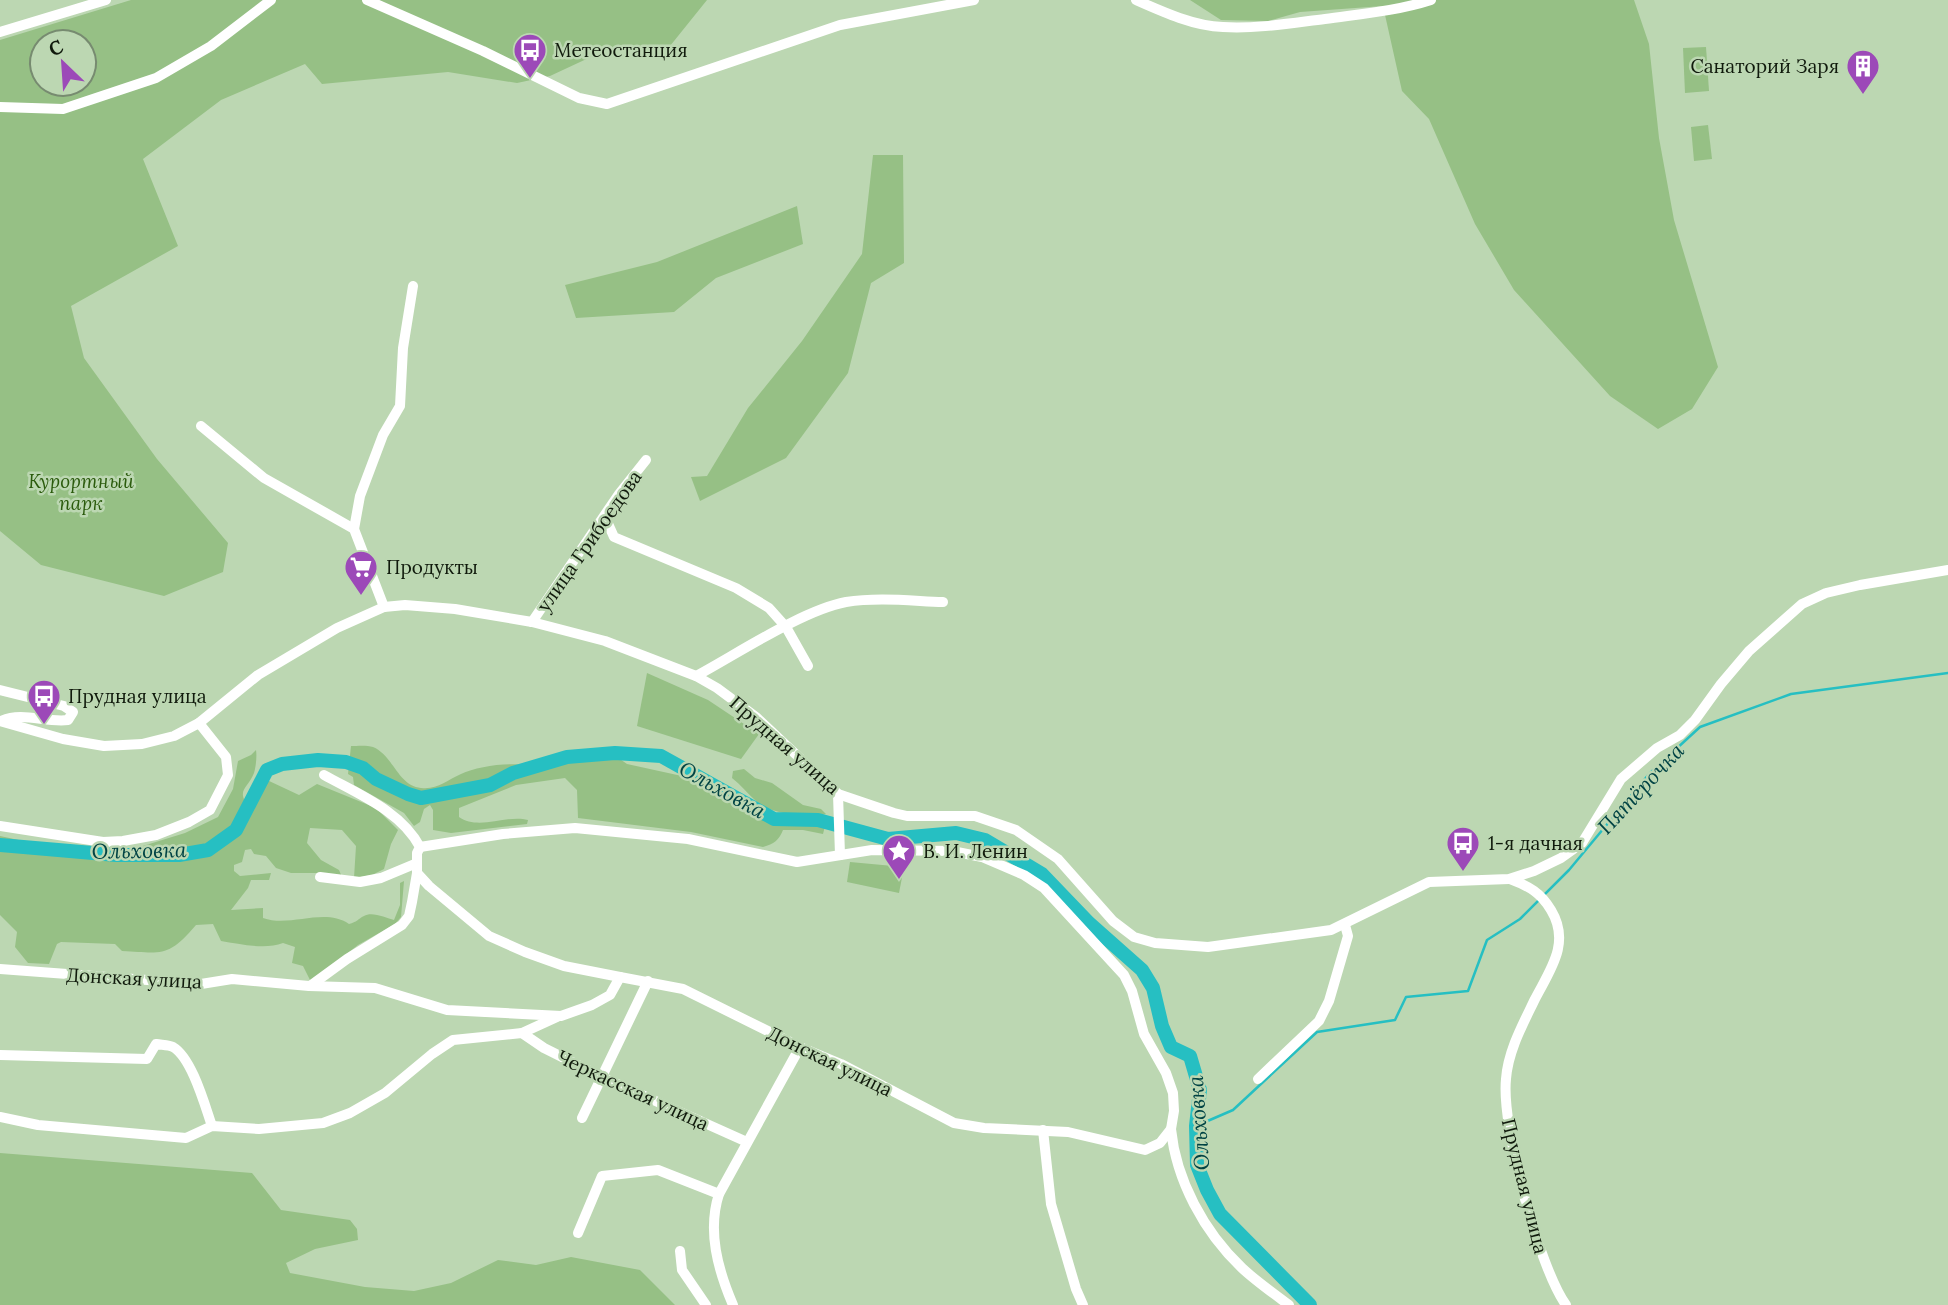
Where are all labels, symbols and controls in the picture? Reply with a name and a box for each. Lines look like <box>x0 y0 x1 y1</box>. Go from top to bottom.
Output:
north arrow <box>28 28 98 98</box>
bus stop icon: Метеостанция <box>511 31 549 80</box>
text: С <box>45 34 67 61</box>
place label: Метеостанция <box>554 38 688 62</box>
building icon: Санаторий Заря <box>1844 47 1882 96</box>
place label: Санаторий Заря <box>1690 54 1839 78</box>
street label: улица Грибоедова <box>531 466 647 616</box>
park label: Курортный парк <box>28 469 135 515</box>
supermarket icon: Продукты <box>342 548 380 597</box>
place label: Продукты <box>386 555 478 579</box>
bus stop icon: Прудная улица <box>25 677 63 726</box>
place label: Прудная улица <box>68 684 207 708</box>
street label: Прудная улица <box>725 691 845 800</box>
water label: Пятёрочка <box>1592 737 1690 840</box>
water label: Ольховка <box>674 755 771 825</box>
bus stop icon: 1-я дачная <box>1444 824 1482 873</box>
place label: 1-я дачная <box>1488 831 1583 855</box>
place icon: В. И. Ленин <box>880 832 918 881</box>
water label: Ольховка <box>91 836 187 865</box>
place label: В. И. Ленин <box>923 839 1028 863</box>
street label: Донская улица <box>65 962 203 994</box>
street label: Донская улица <box>764 1020 897 1102</box>
street label: Черкасская улица <box>553 1044 713 1136</box>
water label: Ольховка <box>1182 1074 1215 1171</box>
street label: Прудная улица <box>1497 1116 1553 1256</box>

